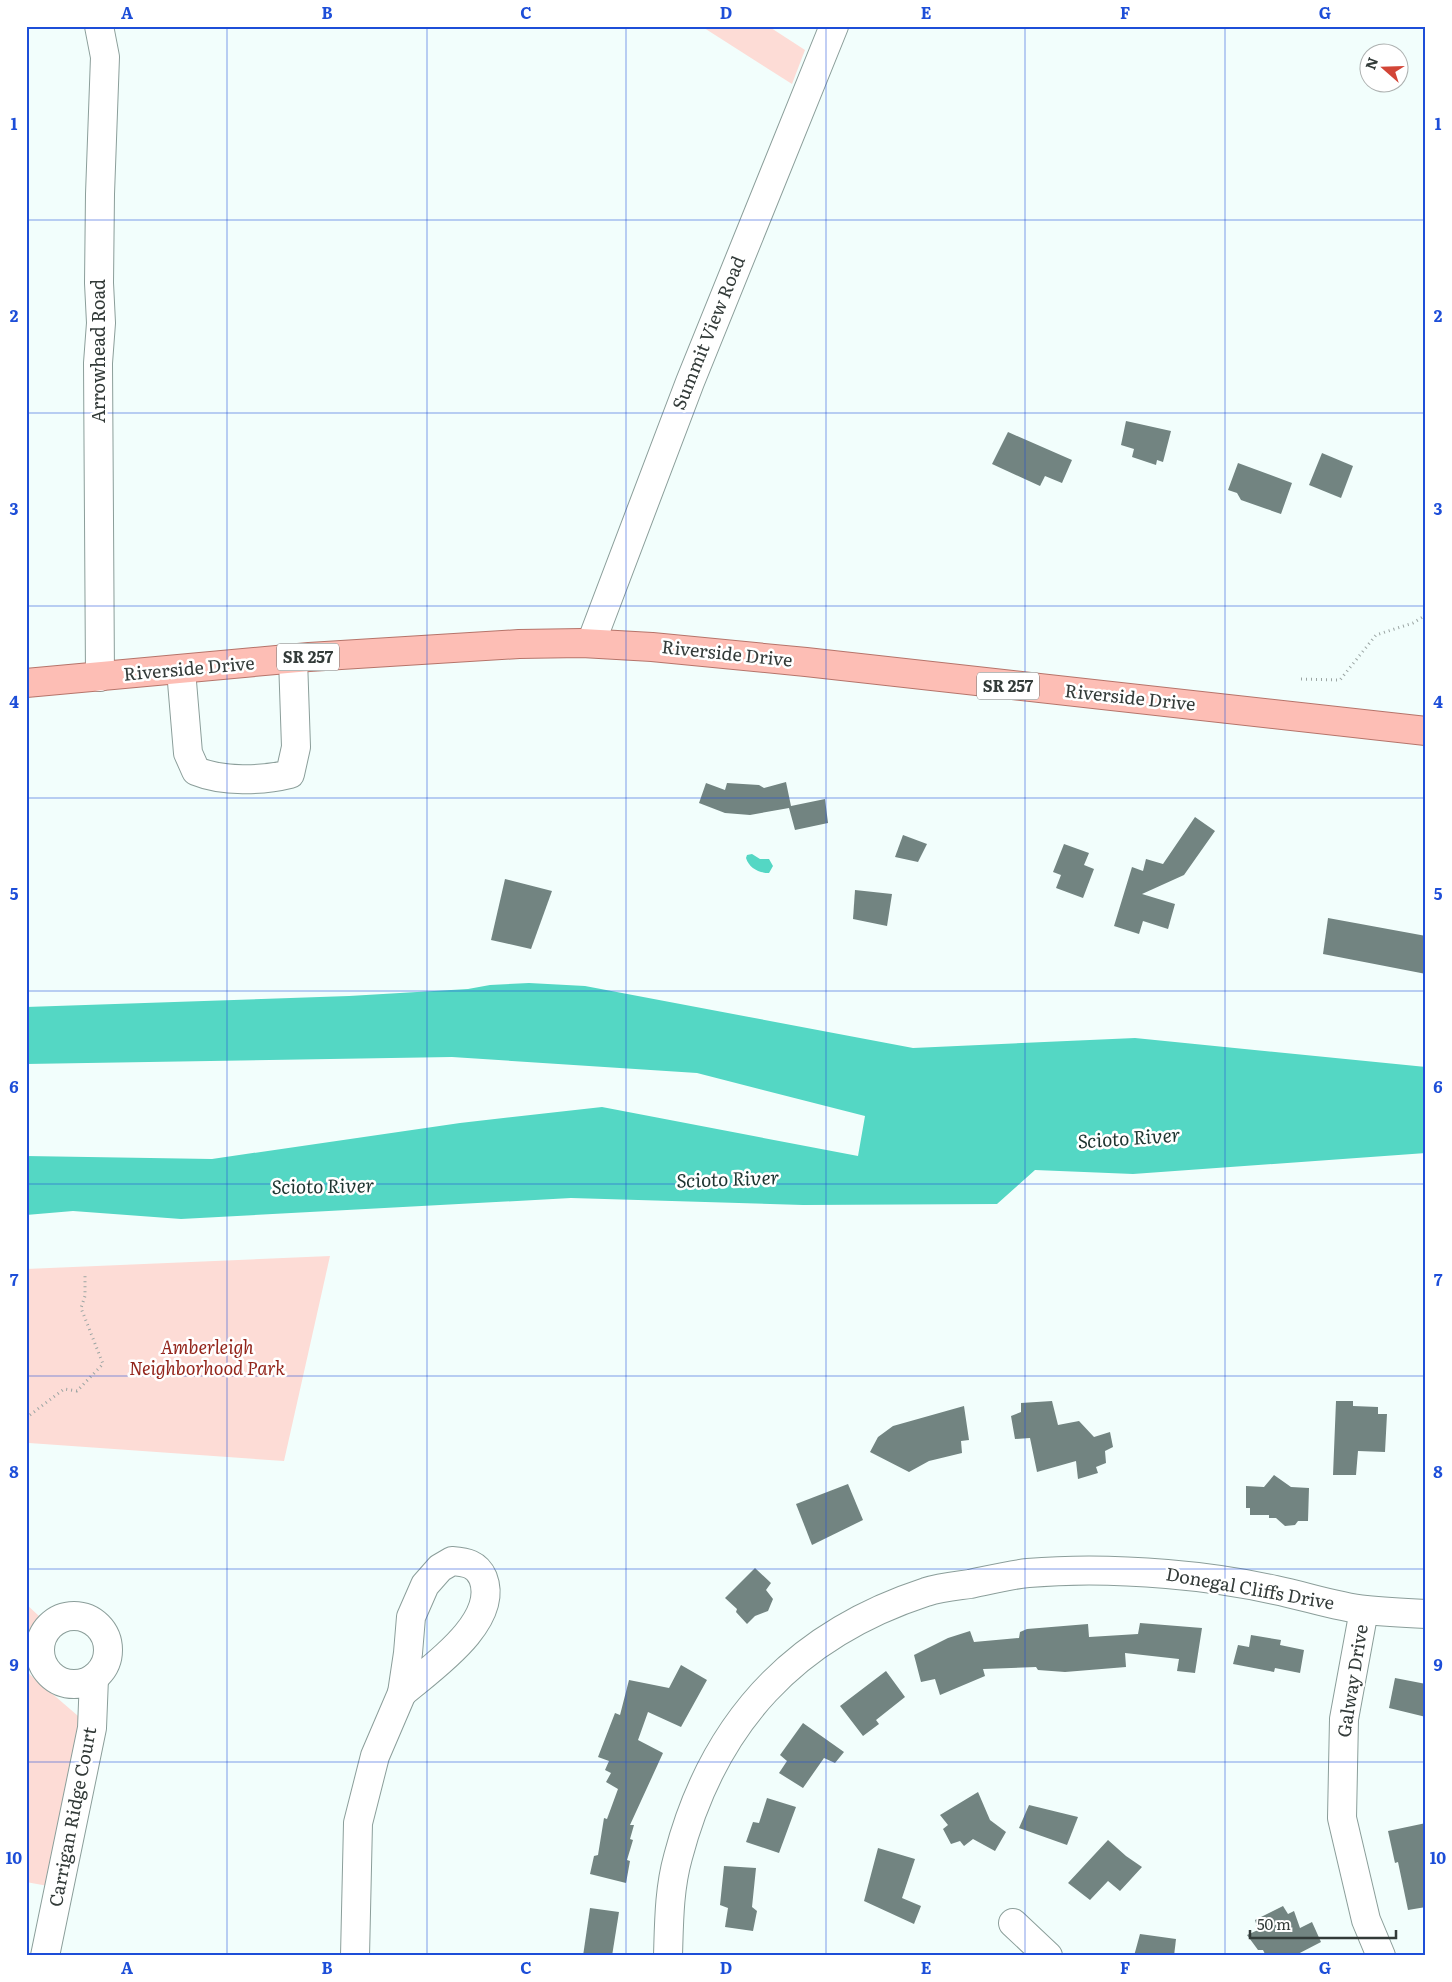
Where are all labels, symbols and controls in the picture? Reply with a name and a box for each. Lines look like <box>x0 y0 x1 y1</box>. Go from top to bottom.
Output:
text: A <box>121 0 133 24</box>
text: B <box>321 0 333 24</box>
text: C <box>520 0 532 24</box>
text: D <box>720 0 732 24</box>
text: E <box>921 0 932 24</box>
text: F <box>1120 0 1130 24</box>
text: G <box>1319 0 1331 24</box>
north arrow <box>1360 42 1410 92</box>
text: N <box>1359 54 1382 72</box>
text: 1 <box>11 111 18 135</box>
text: 1 <box>1435 111 1442 135</box>
street label: Summit View Road <box>664 251 751 414</box>
street label: Arrowhead Road <box>84 279 111 423</box>
text: 2 <box>10 303 19 327</box>
text: 2 <box>1434 303 1443 327</box>
text: 3 <box>10 496 19 520</box>
text: 3 <box>1434 496 1443 520</box>
street label: Riverside Drive <box>660 632 794 673</box>
road number: SR 257 <box>277 644 339 670</box>
street label: Riverside Drive <box>122 648 256 687</box>
road number: SR 257 <box>977 672 1039 699</box>
street label: Riverside Drive <box>1063 676 1197 717</box>
text: 4 <box>9 689 19 713</box>
text: 4 <box>1433 689 1443 713</box>
text: 5 <box>10 881 19 905</box>
text: 5 <box>1434 881 1443 905</box>
text: 6 <box>9 1074 19 1098</box>
text: 6 <box>1433 1074 1443 1098</box>
water label: Scioto River <box>1077 1119 1181 1155</box>
water label: Scioto River <box>676 1162 780 1194</box>
water label: Scioto River <box>271 1170 375 1200</box>
text: 7 <box>10 1267 19 1291</box>
text: 7 <box>1434 1267 1443 1291</box>
park label: Amberleigh Neighborhood Park <box>129 1333 285 1381</box>
text: 8 <box>9 1459 19 1483</box>
text: 8 <box>1433 1459 1443 1483</box>
street label: Donegal Cliffs Drive <box>1164 1559 1337 1616</box>
street label: Galway Drive <box>1329 1622 1374 1739</box>
text: 9 <box>9 1652 19 1676</box>
text: 9 <box>1433 1652 1443 1676</box>
street label: Carrigan Ridge Court <box>41 1724 102 1909</box>
text: 10 <box>6 1845 22 1869</box>
text: 10 <box>1430 1845 1446 1869</box>
scale bar <box>1250 1907 1396 1939</box>
text: 50 m <box>1257 1912 1291 1935</box>
text: A <box>121 1955 133 1979</box>
text: B <box>321 1955 333 1979</box>
text: C <box>520 1955 532 1979</box>
text: D <box>720 1955 732 1979</box>
text: E <box>921 1955 932 1979</box>
text: F <box>1120 1955 1130 1979</box>
text: G <box>1319 1955 1331 1979</box>

